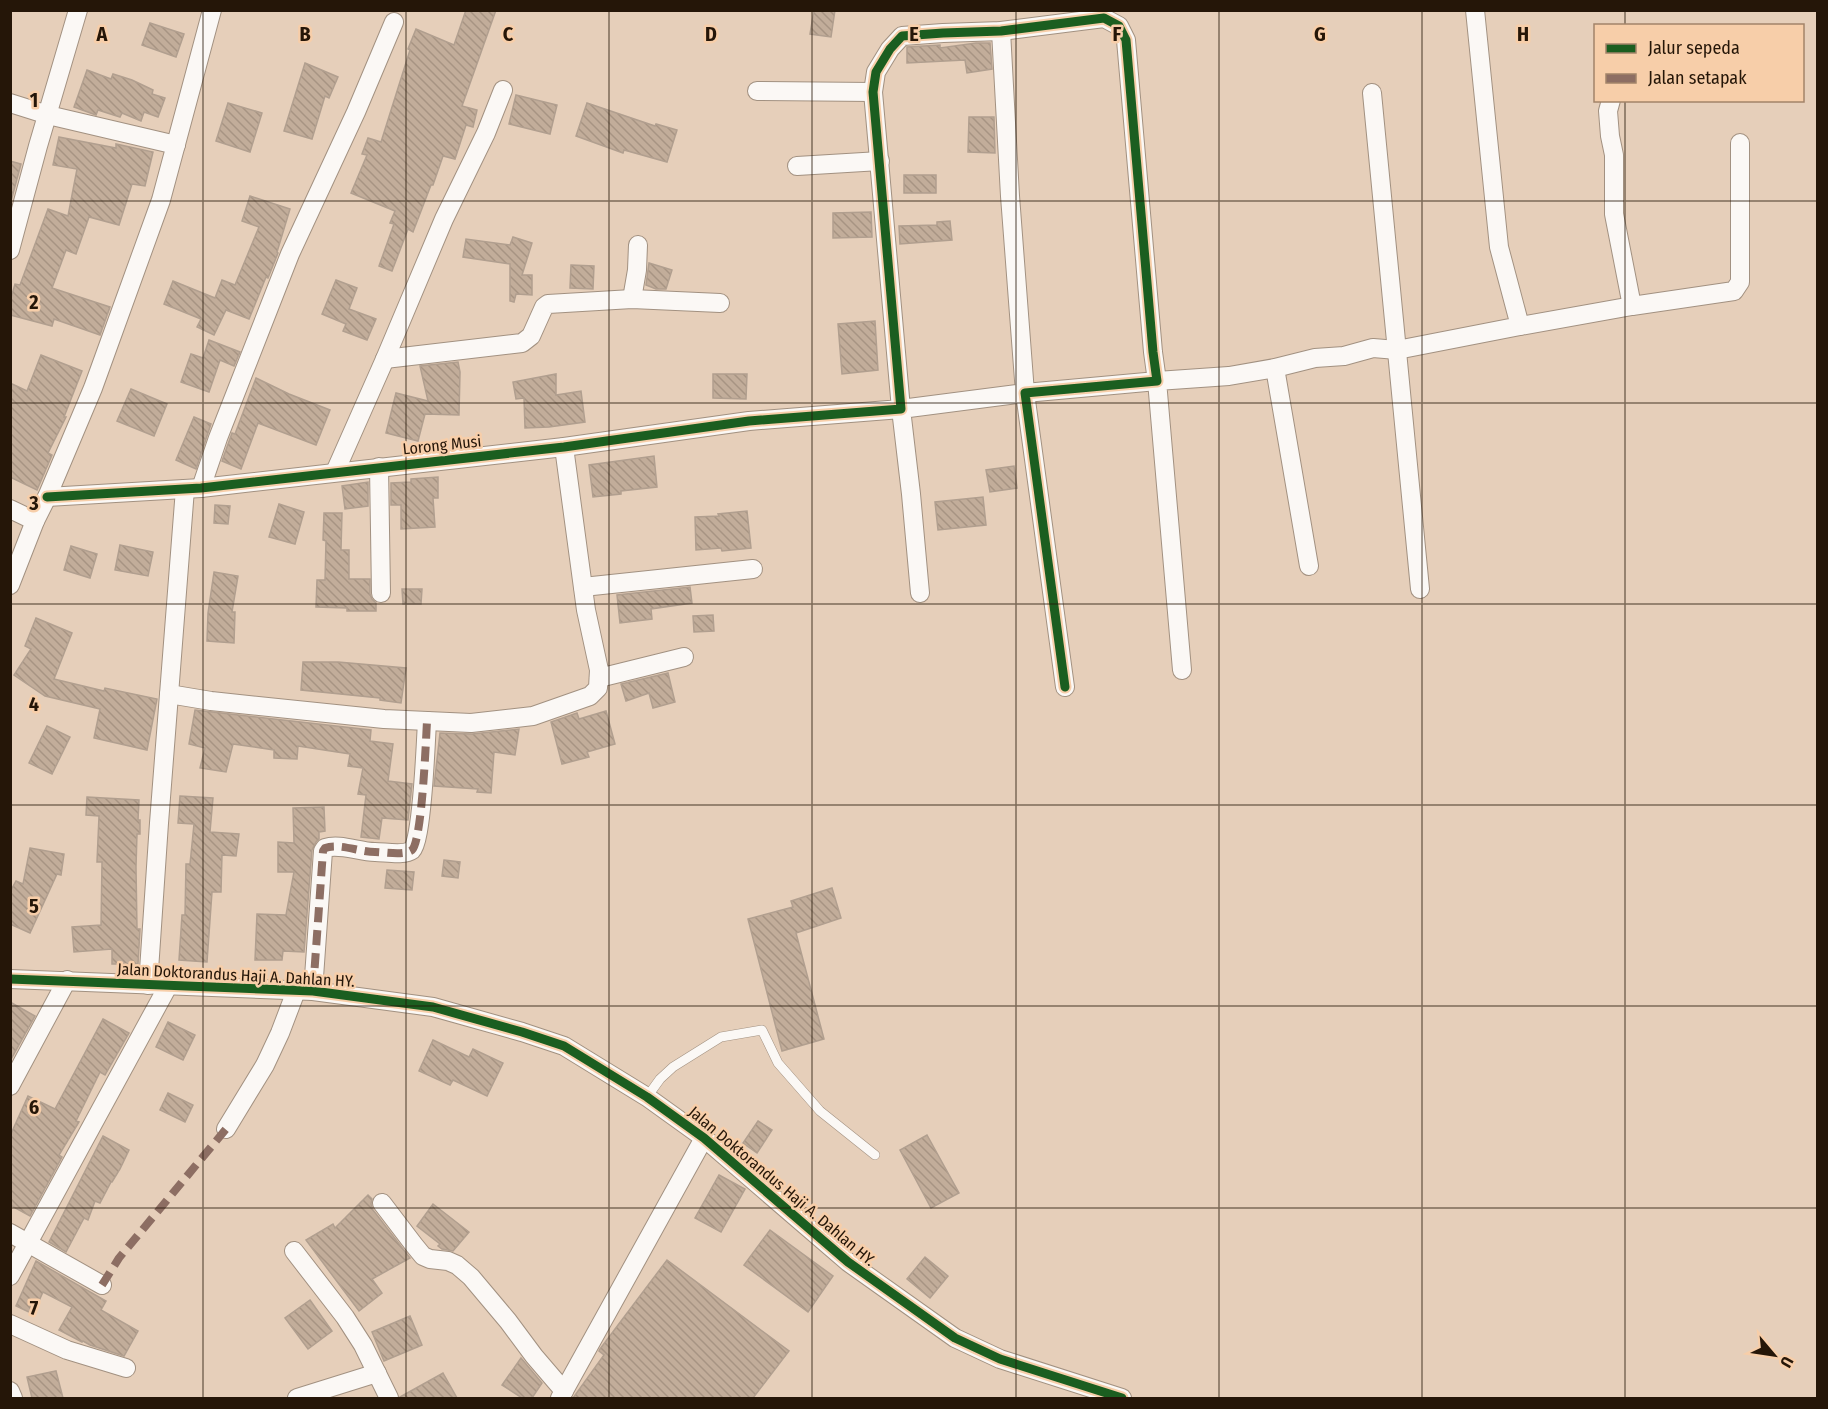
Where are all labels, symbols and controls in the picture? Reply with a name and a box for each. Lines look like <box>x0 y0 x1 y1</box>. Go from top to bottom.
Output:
text: A <box>96 22 109 46</box>
text: B <box>299 22 311 46</box>
text: C <box>503 22 514 46</box>
text: D <box>705 22 717 46</box>
text: E <box>909 22 919 46</box>
text: F <box>1113 22 1122 46</box>
text: G <box>1314 22 1326 46</box>
text: H <box>1517 22 1529 46</box>
legend <box>1594 24 1804 102</box>
text: Jalur sepeda <box>1648 37 1740 59</box>
text: Jalan setapak <box>1648 67 1747 89</box>
text: 1 <box>30 88 38 112</box>
text: 2 <box>28 290 39 314</box>
street label: Lorong Musi <box>402 431 482 459</box>
text: 3 <box>28 491 39 515</box>
text: 4 <box>29 692 39 716</box>
text: 5 <box>29 894 39 918</box>
street label: Jalan Doktorandus Haji A. Dahlan HY. <box>117 959 355 991</box>
text: 6 <box>29 1095 39 1119</box>
street label: Jalan Doktorandus Haji A. Dahlan HY. <box>685 1102 879 1270</box>
text: 7 <box>30 1296 39 1320</box>
north arrow <box>1744 1325 1804 1385</box>
text: U <box>1776 1353 1797 1371</box>

